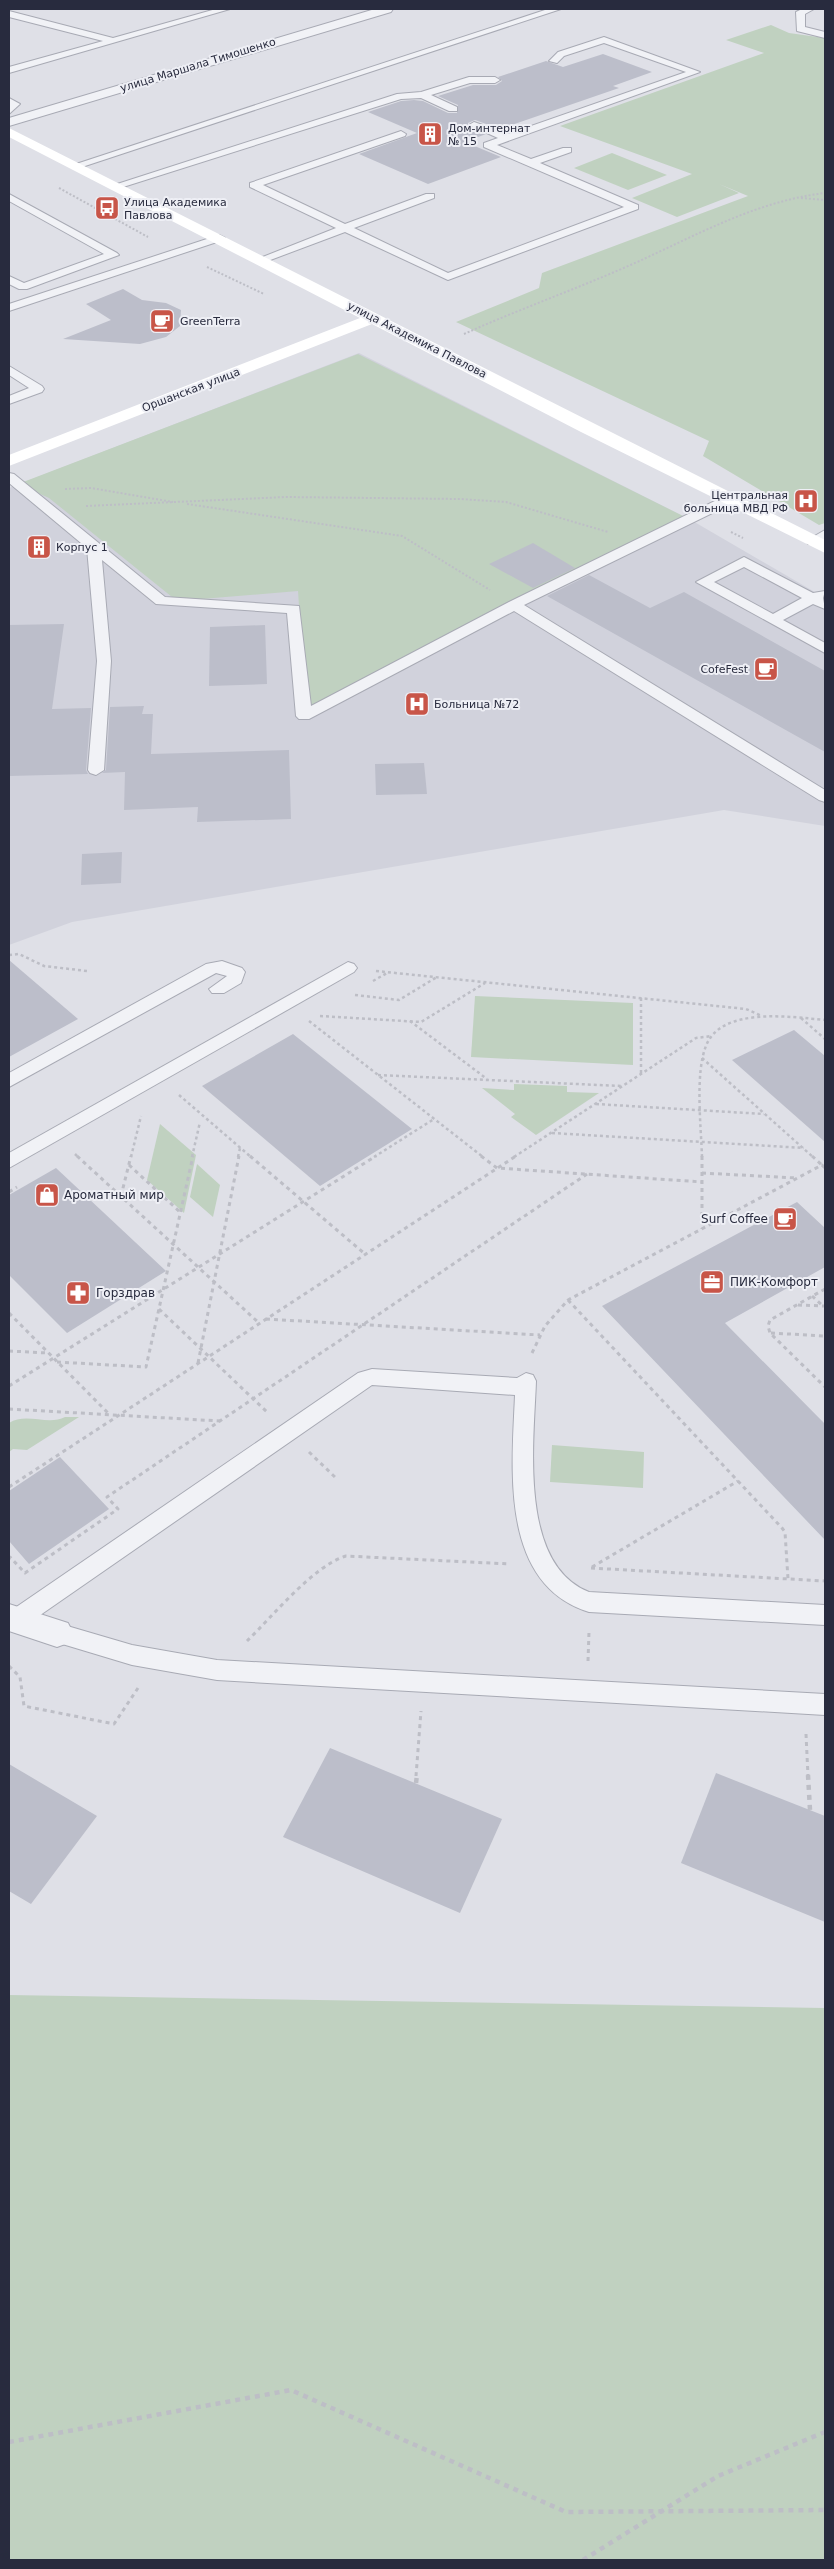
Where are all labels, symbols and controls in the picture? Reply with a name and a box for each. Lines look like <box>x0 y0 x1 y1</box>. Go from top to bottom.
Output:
street label: улица Маршала Тимошенко <box>119 35 278 95</box>
building icon: Дом-интернат № 15 <box>417 121 443 147</box>
place label: Дом-интернат № 15 <box>448 122 531 148</box>
bus stop icon: Улица Академика Павлова <box>94 195 120 221</box>
place label: Улица Академика Павлова <box>124 196 227 222</box>
street label: улица Академика Павлова <box>345 299 489 381</box>
cafe icon: GreenTerra <box>149 308 175 334</box>
place label: GreenTerra <box>180 315 241 328</box>
street label: Оршанская улица <box>140 365 242 415</box>
hospital icon: Центральная больница МВД РФ <box>793 488 819 514</box>
place label: Центральная больница МВД РФ <box>684 489 788 515</box>
building icon: Корпус 1 <box>26 534 52 560</box>
place label: Корпус 1 <box>56 541 108 554</box>
cafe icon: CofeFest <box>753 656 779 682</box>
place label: CofeFest <box>700 663 749 676</box>
hospital icon: Больница №72 <box>404 691 430 717</box>
place label: Больница №72 <box>434 698 519 711</box>
shop icon: Ароматный мир <box>34 1182 60 1208</box>
place label: Ароматный мир <box>64 1188 164 1202</box>
cafe icon: Surf Coffee <box>772 1206 798 1232</box>
place label: Surf Coffee <box>701 1212 768 1226</box>
office icon: ПИК-Комфорт <box>699 1269 725 1295</box>
place label: ПИК-Комфорт <box>730 1275 818 1289</box>
pharmacy icon: Горздрав <box>65 1280 91 1306</box>
place label: Горздрав <box>96 1286 155 1300</box>

